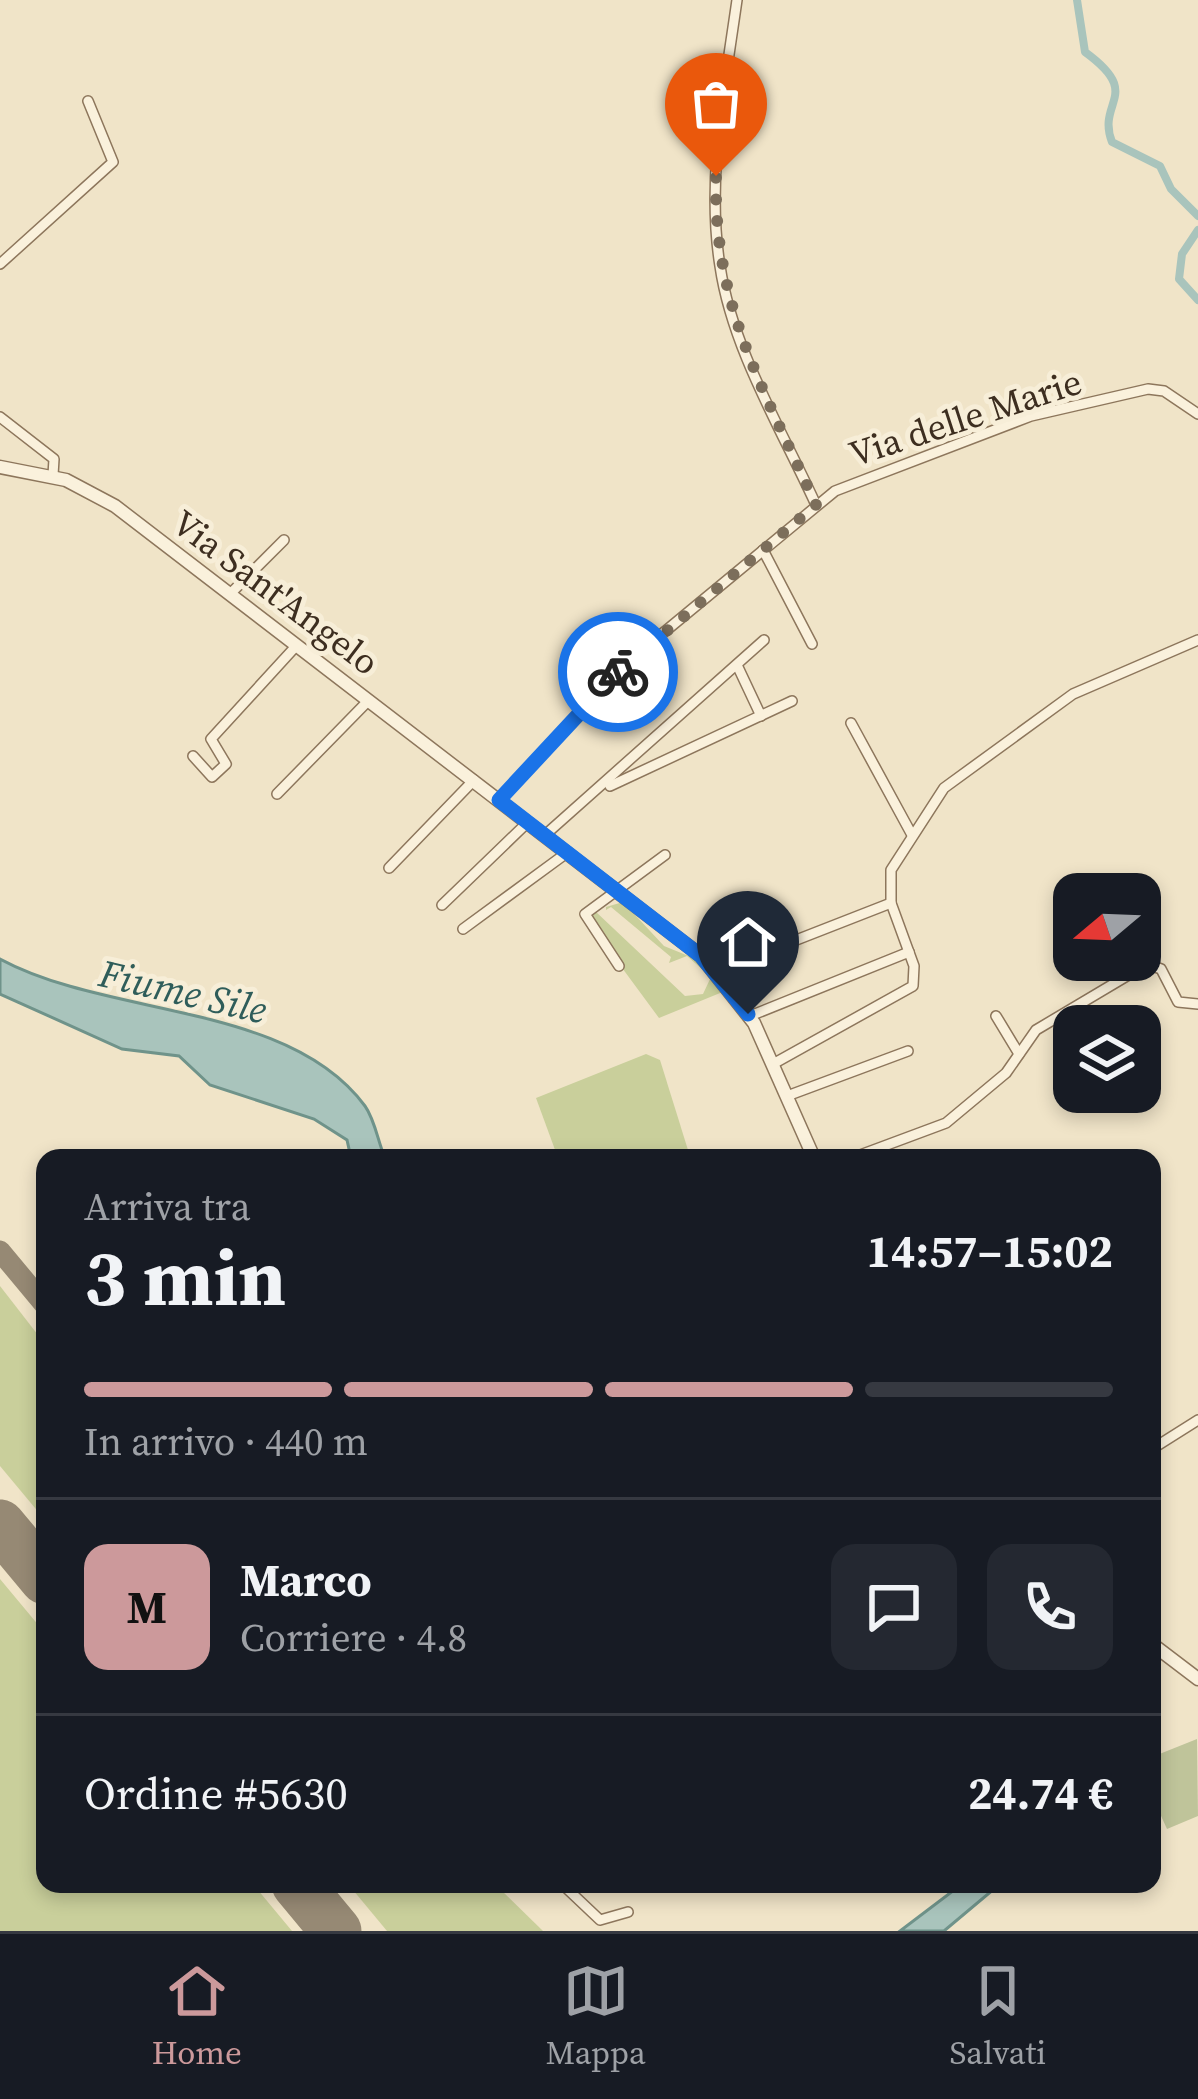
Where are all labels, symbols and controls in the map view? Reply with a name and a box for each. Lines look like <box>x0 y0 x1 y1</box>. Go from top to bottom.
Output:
pin <box>665 53 767 176</box>
icon: bag <box>683 71 749 137</box>
street label: Via delle Marie <box>843 357 1088 478</box>
street label: Via Sant'Angelo <box>162 499 389 686</box>
courier <box>558 612 678 732</box>
icon: bike <box>585 639 651 705</box>
north arrow <box>1053 873 1161 981</box>
map controls <box>1053 873 1161 1113</box>
pin <box>697 891 799 1014</box>
icon: home <box>715 909 781 975</box>
water label: Fiume Sile <box>93 946 272 1036</box>
button: layers <box>1053 1005 1161 1113</box>
text: Arriva tra <box>84 1180 251 1233</box>
text: 14:57–15:02 <box>867 1220 1113 1282</box>
text: 3 min <box>84 1224 286 1331</box>
text: In arrivo · 440 m <box>84 1415 368 1468</box>
button: chat <box>831 1544 957 1670</box>
button: phone <box>987 1544 1113 1670</box>
text: Marco <box>240 1549 372 1611</box>
text: M <box>127 1576 167 1638</box>
text: Corriere · 4.8 <box>240 1611 467 1664</box>
text: Ordine #5630 <box>84 1762 348 1824</box>
text: 24.74 € <box>968 1762 1113 1824</box>
tab: Home <box>152 1958 242 2075</box>
tab: Mappa <box>546 1958 646 2075</box>
tab: Salvati <box>949 1958 1046 2075</box>

